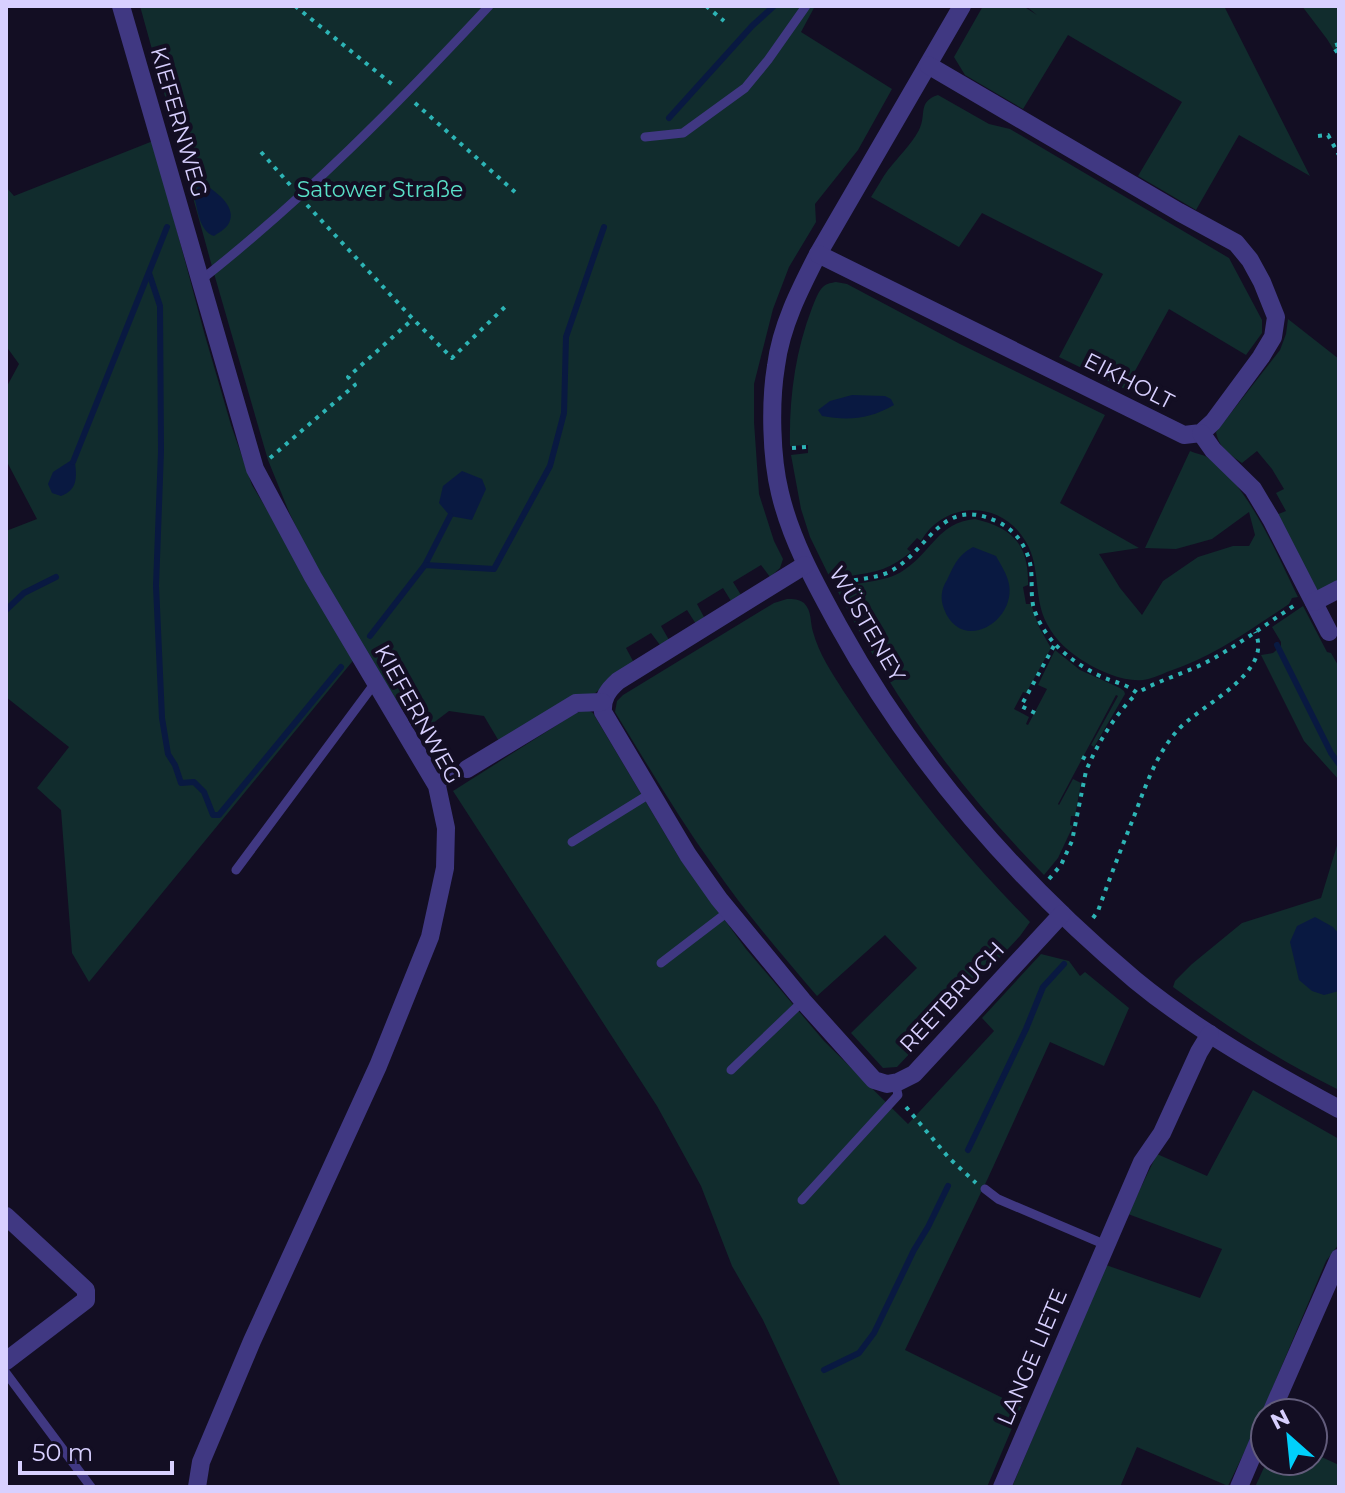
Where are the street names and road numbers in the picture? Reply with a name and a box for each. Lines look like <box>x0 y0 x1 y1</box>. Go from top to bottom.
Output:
street label: KIEFERNWEG <box>145 44 213 200</box>
street label: EIKHOLT <box>1080 347 1179 415</box>
street label: WÜSTENEY <box>823 561 911 687</box>
street label: KIEFERNWEG <box>369 640 467 788</box>
street label: REETBRUCH <box>894 936 1010 1058</box>
street label: LANGE LIETE <box>991 1285 1073 1429</box>

